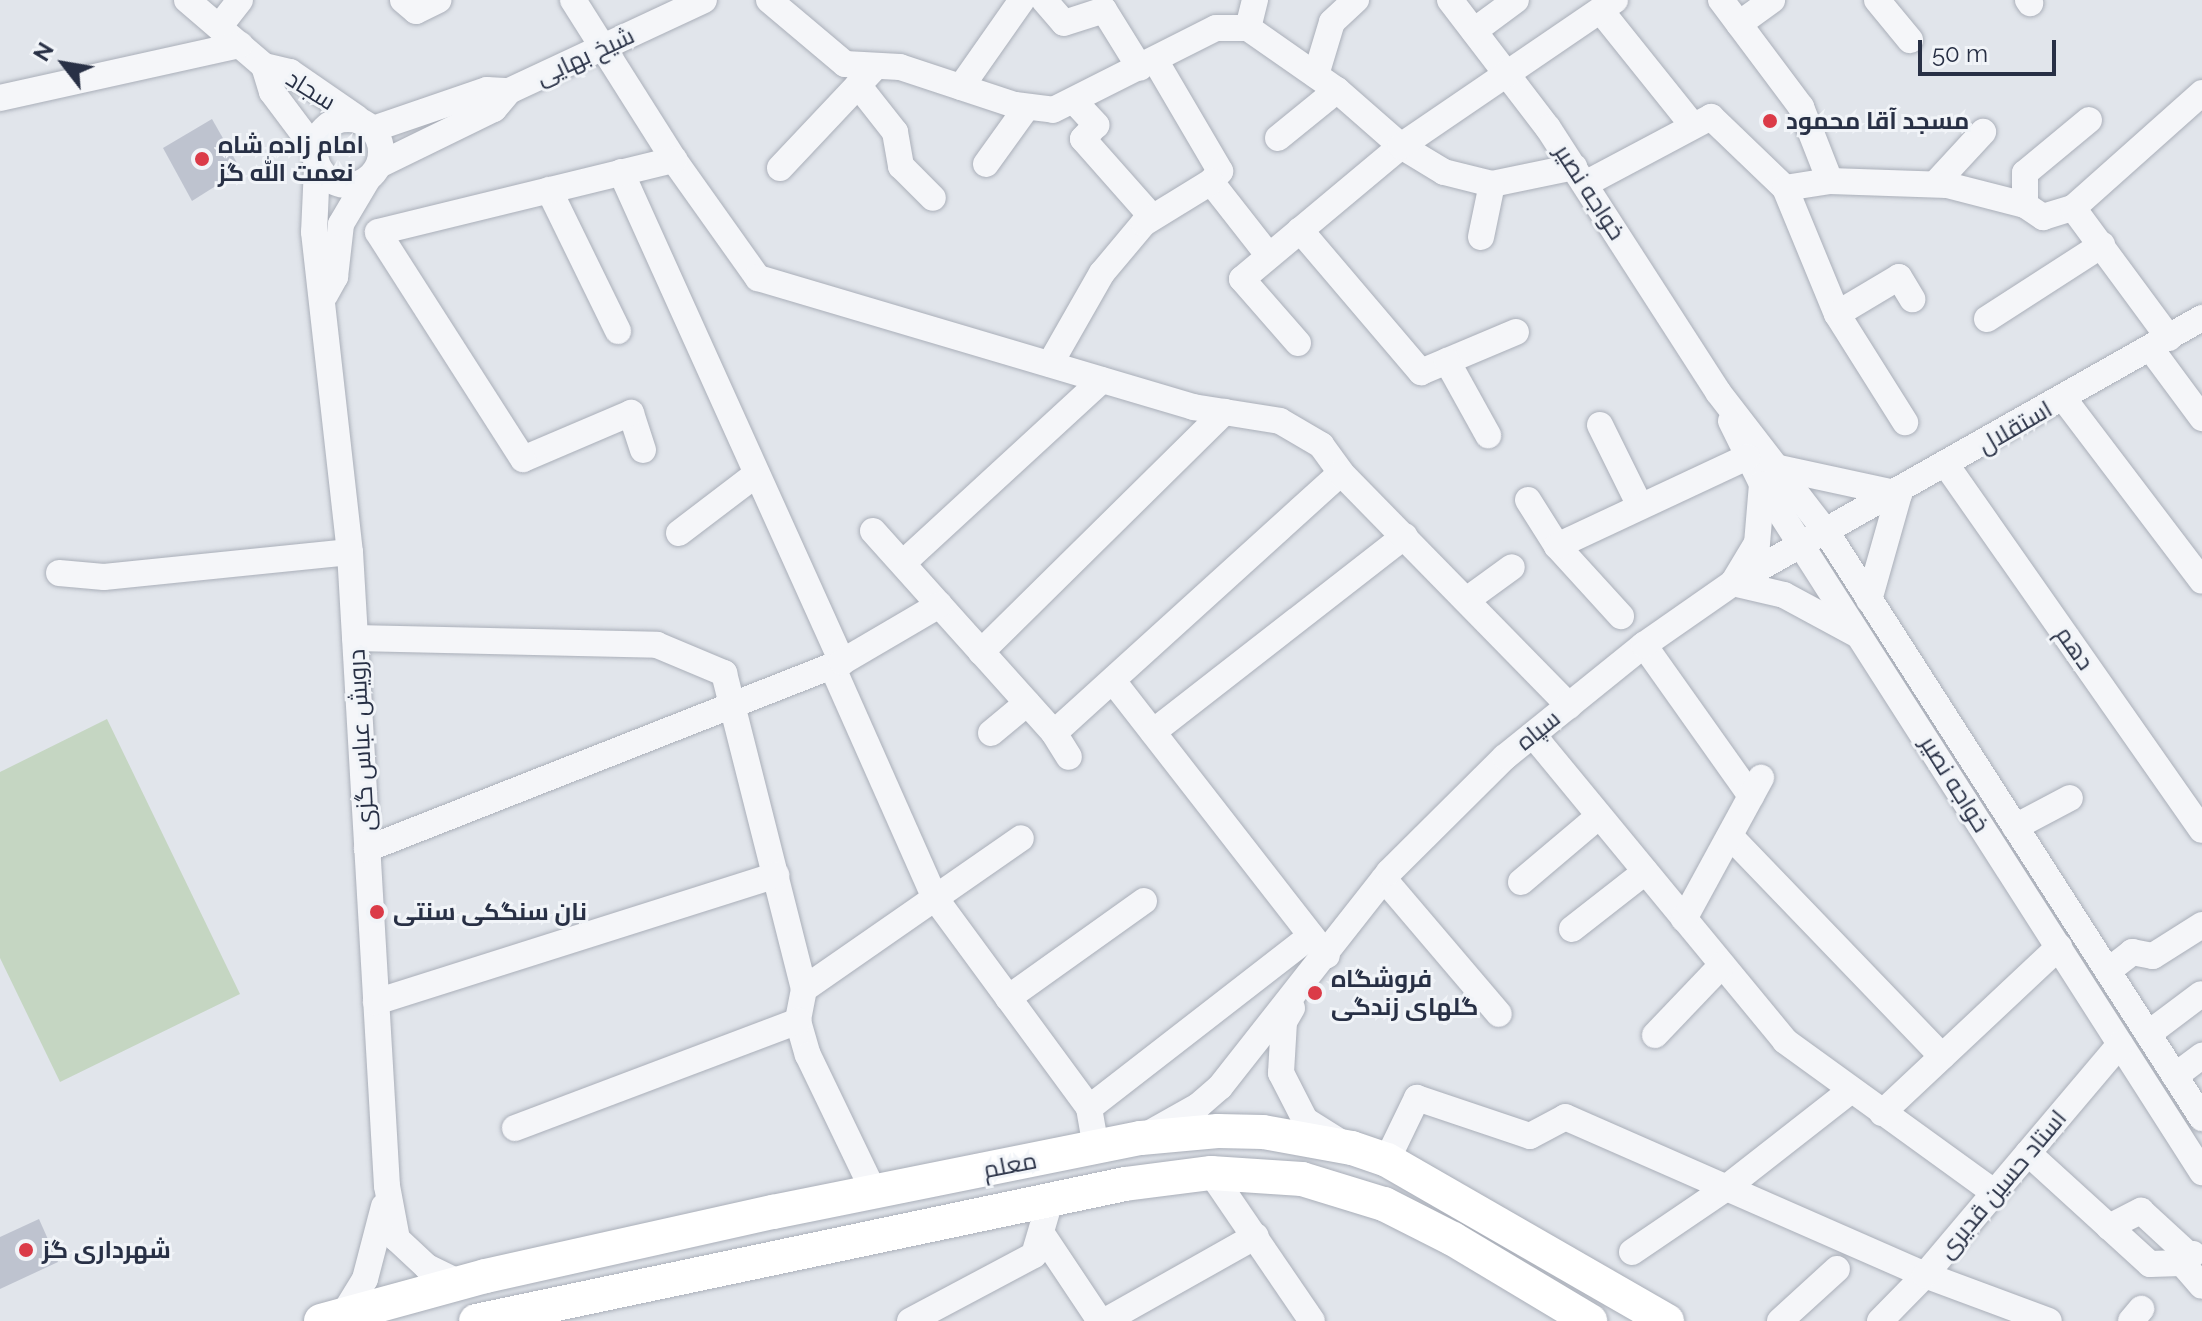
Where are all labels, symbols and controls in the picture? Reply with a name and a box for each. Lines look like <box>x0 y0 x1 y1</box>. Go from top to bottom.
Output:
street label: شیخ بهایی <box>531 21 639 91</box>
north arrow <box>24 24 104 104</box>
scale bar <box>1922 24 2060 74</box>
text: N <box>28 38 59 66</box>
text: 50 m <box>1932 39 1988 68</box>
street label: سجاد <box>281 64 341 116</box>
place label: مسجد آقا محمود <box>1786 107 1969 135</box>
marker: مسجد آقا محمود <box>1761 112 1779 130</box>
place label: امام زاده شاه نعمت الله گز <box>218 131 364 187</box>
street label: خواجه نصیر <box>1548 139 1632 245</box>
marker: امام زاده شاه نعمت الله گز <box>193 150 211 168</box>
street label: استقلال <box>1973 394 2057 460</box>
street label: دهم <box>2050 621 2100 675</box>
street label: درویش عباس گزی <box>342 648 380 832</box>
street label: سپاه <box>1510 704 1566 756</box>
street label: خواجه نصیر <box>1914 731 1996 837</box>
place label: نان سنگکی سنتی <box>393 898 587 926</box>
marker: نان سنگکی سنتی <box>368 903 386 921</box>
place label: فروشگاه گلهای زندگی <box>1331 965 1478 1021</box>
marker: فروشگاه گلهای زندگی <box>1306 984 1324 1002</box>
street label: استاد حسین قدیری <box>1932 1104 2072 1264</box>
street label: معلم <box>981 1146 1039 1184</box>
place label: شهرداری گز <box>42 1236 171 1264</box>
marker: شهرداری گز <box>17 1241 35 1259</box>

